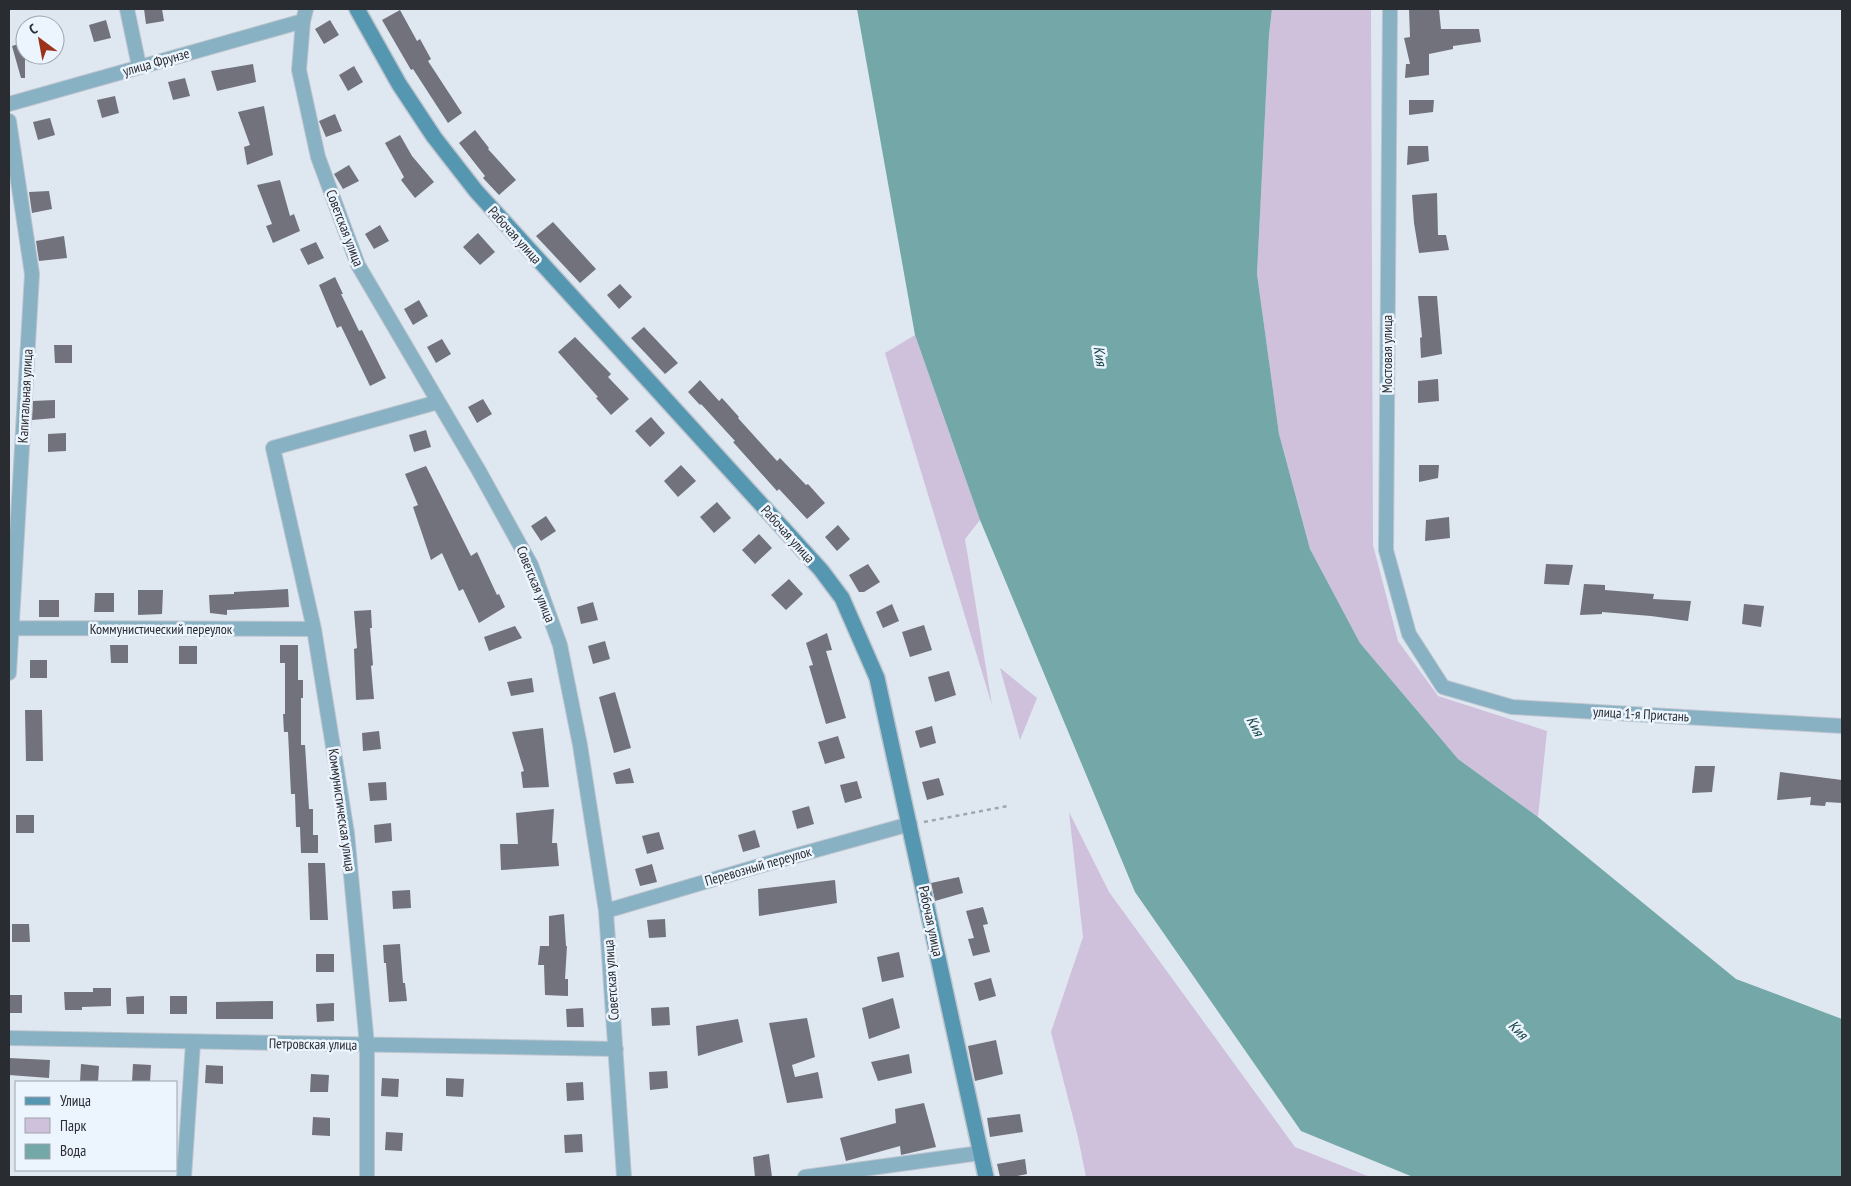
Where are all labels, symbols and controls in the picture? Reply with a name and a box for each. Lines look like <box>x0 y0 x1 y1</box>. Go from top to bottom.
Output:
north arrow <box>15 15 65 65</box>
text: С <box>26 19 41 38</box>
street label: улица Фрунзе <box>121 44 192 80</box>
street label: Советская улица <box>322 187 368 269</box>
street label: Рабочая улица <box>484 202 546 268</box>
street label: Мостовая улица <box>1378 315 1396 393</box>
water label: Кия <box>1090 345 1112 368</box>
street label: Капитальная улица <box>14 348 36 444</box>
street label: Рабочая улица <box>757 501 819 567</box>
street label: Советская улица <box>513 543 559 625</box>
street label: Коммунистический переулок <box>90 620 233 638</box>
street label: улица 1-я Пристань <box>1592 702 1690 726</box>
water label: Кия <box>1242 713 1269 740</box>
street label: Коммунистическая улица <box>324 747 360 873</box>
street label: Перевозный переулок <box>703 842 814 890</box>
street label: Рабочая улица <box>915 884 947 958</box>
street label: Советская улица <box>599 939 623 1021</box>
water label: Кия <box>1505 1016 1533 1044</box>
street label: Петровская улица <box>269 1034 357 1054</box>
legend <box>15 1081 178 1171</box>
text: Улица <box>60 1091 91 1110</box>
text: Парк <box>60 1116 86 1135</box>
text: Вода <box>60 1141 86 1160</box>

